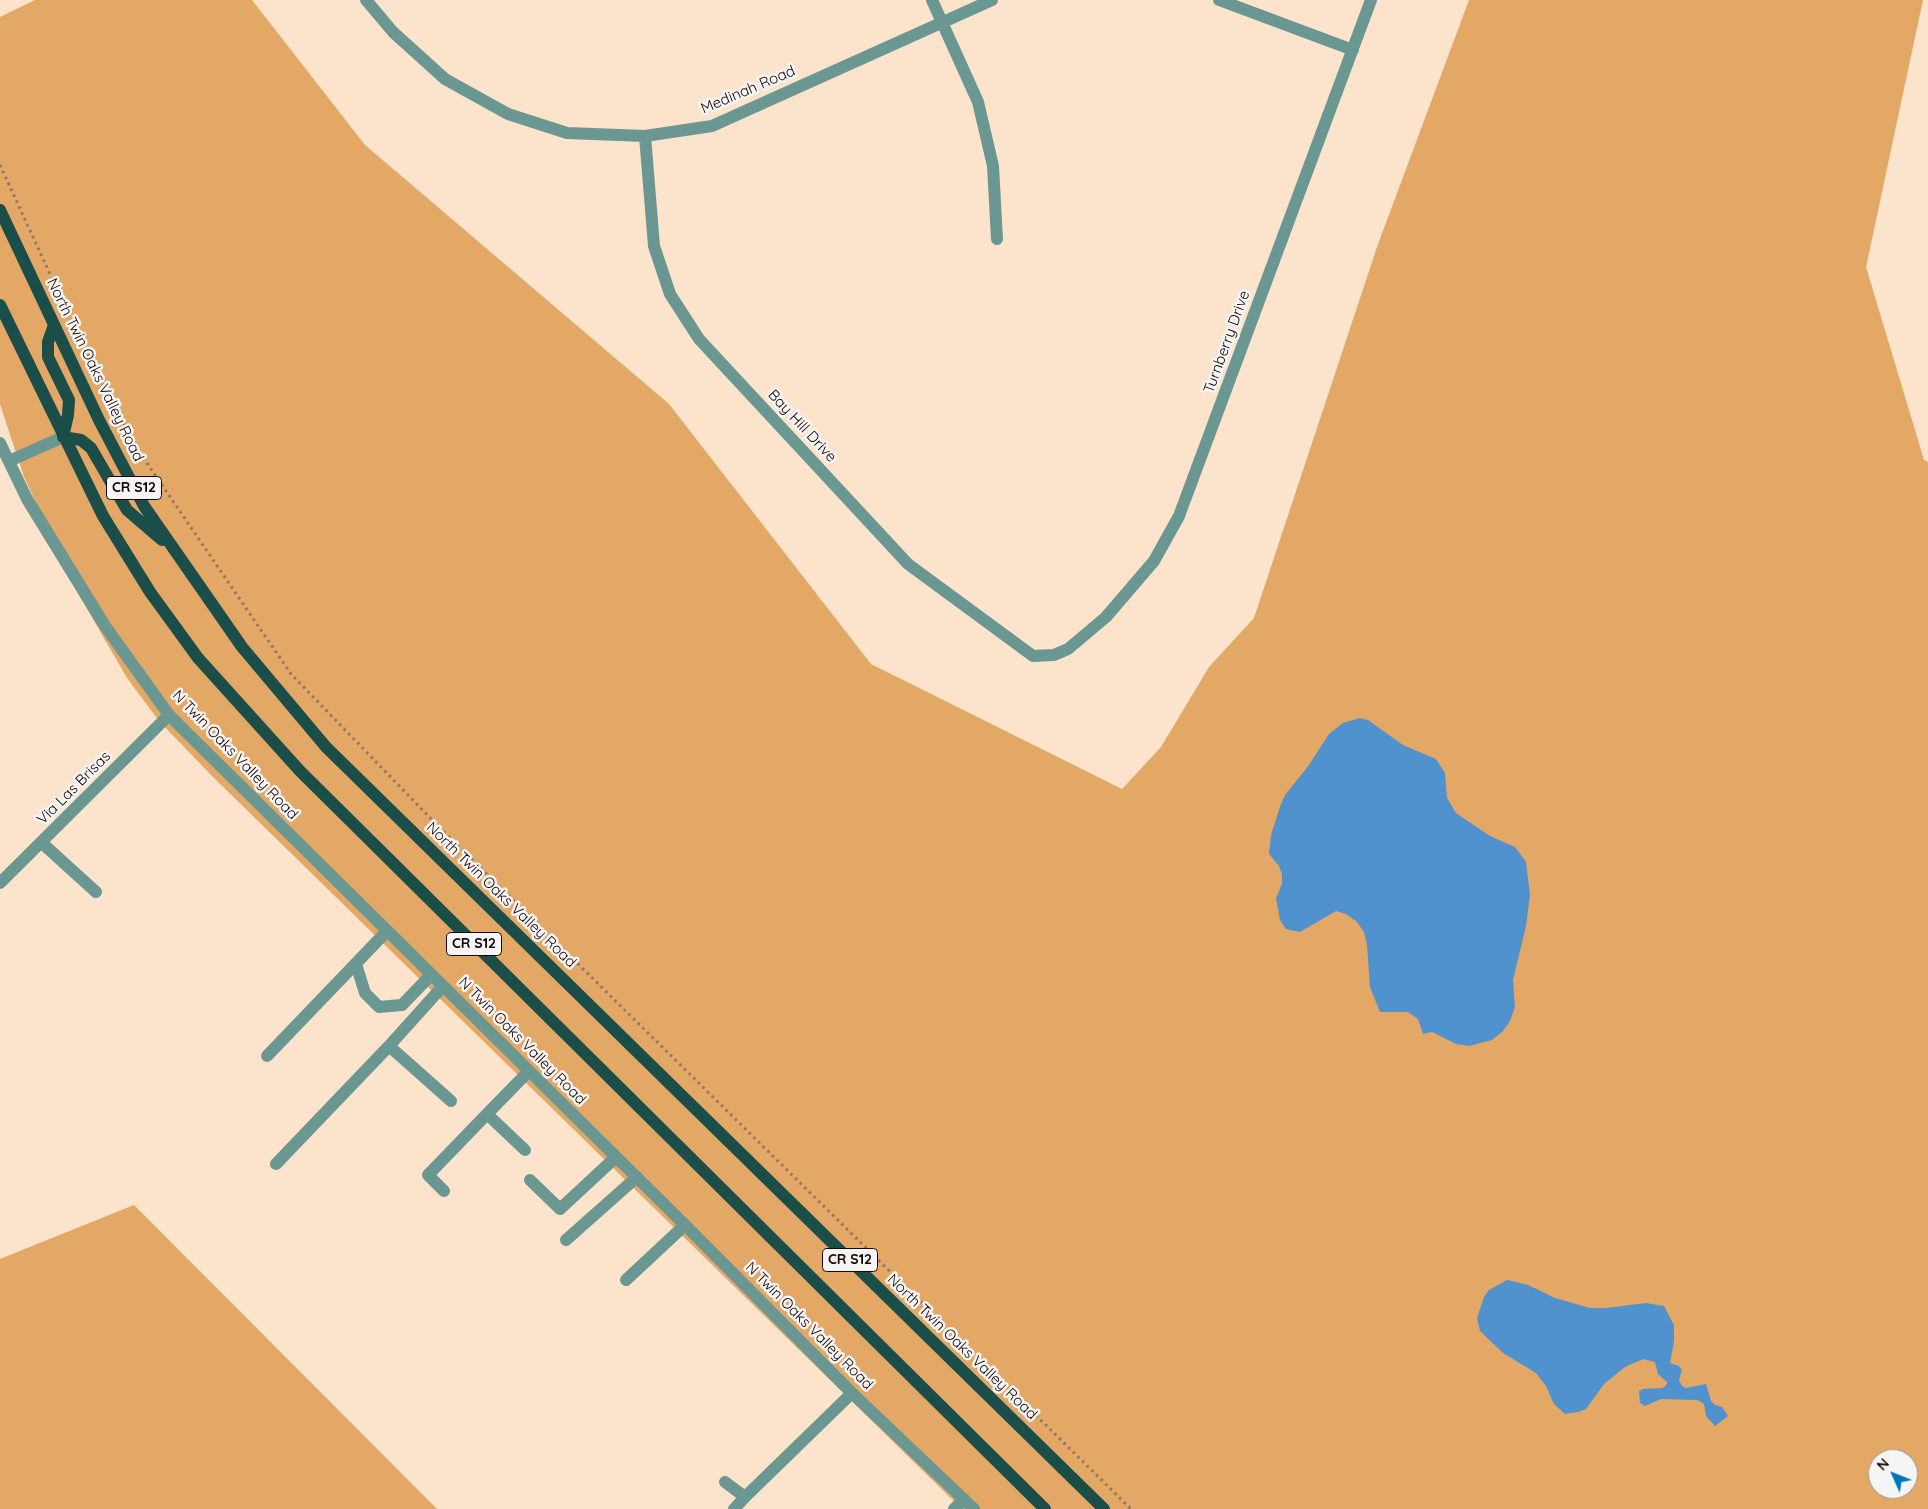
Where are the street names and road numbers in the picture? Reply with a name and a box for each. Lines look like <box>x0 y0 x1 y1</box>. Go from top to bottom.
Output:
street label: Medinah Road <box>698 62 798 118</box>
street label: North Twin Oaks Valley Road <box>43 276 147 464</box>
street label: Turnberry Drive <box>1200 288 1254 396</box>
street label: Bay Hill Drive <box>764 386 840 466</box>
road number: CR S12 <box>106 476 162 499</box>
street label: N Twin Oaks Valley Road <box>168 687 302 823</box>
street label: Via Las Brisas <box>33 747 115 829</box>
street label: North Twin Oaks Valley Road <box>422 819 580 971</box>
road number: CR S12 <box>446 932 502 956</box>
street label: N Twin Oaks Valley Road <box>454 973 590 1109</box>
road number: CR S12 <box>822 1248 878 1272</box>
street label: N Twin Oaks Valley Road <box>741 1258 877 1394</box>
street label: North Twin Oaks Valley Road <box>883 1271 1041 1423</box>

